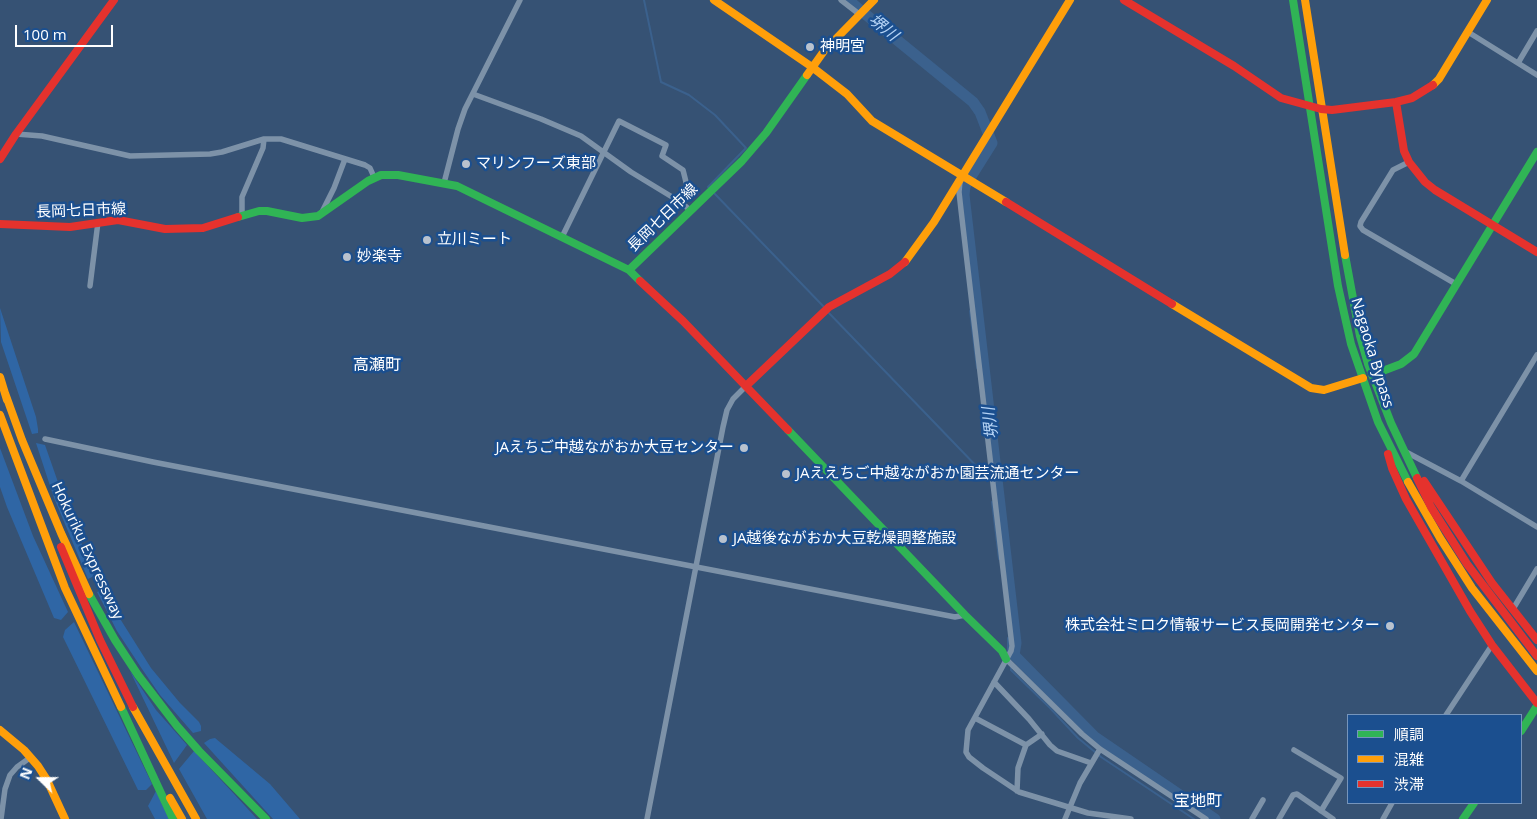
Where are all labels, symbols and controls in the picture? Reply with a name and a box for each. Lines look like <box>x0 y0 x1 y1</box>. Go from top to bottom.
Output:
water label: 堺川 <box>865 10 901 46</box>
scale bar <box>18 15 115 47</box>
text: 100 m <box>23 24 67 44</box>
place label: 神明宮 <box>820 38 865 56</box>
marker: 神明宮 <box>804 41 816 53</box>
place label: マリンフーズ東部 <box>476 155 596 173</box>
marker: マリンフーズ東部 <box>460 158 472 170</box>
street label: 長岡七日市線 <box>624 180 702 256</box>
street label: 長岡七日市線 <box>36 200 126 222</box>
place label: 立川ミート <box>437 231 512 249</box>
marker: 立川ミート <box>421 234 433 246</box>
place label: 妙楽寺 <box>357 248 402 266</box>
marker: 妙楽寺 <box>341 251 353 263</box>
street label: Nagaoka Bypass <box>1347 296 1397 410</box>
district label: 高瀬町 <box>353 355 401 375</box>
water label: 堺川 <box>980 406 1002 440</box>
place label: JAえちご中越ながおか大豆センター <box>495 439 734 457</box>
marker: JAえちご中越ながおか大豆センター <box>738 442 750 454</box>
place label: JAええちご中越ながおか園芸流通センター <box>796 465 1080 483</box>
marker: JAええちご中越ながおか園芸流通センター <box>780 468 792 480</box>
street label: Hokuriku Expressway <box>47 479 127 623</box>
place label: JA越後ながおか大豆乾燥調整施設 <box>733 530 957 548</box>
marker: JA越後ながおか大豆乾燥調整施設 <box>717 533 729 545</box>
place label: 株式会社ミロク情報サービス長岡開発センター <box>1065 617 1380 635</box>
marker: 株式会社ミロク情報サービス長岡開発センター <box>1384 620 1396 632</box>
legend <box>1347 714 1522 804</box>
text: 順調 <box>1394 724 1424 744</box>
text: 混雑 <box>1394 749 1424 769</box>
north arrow <box>15 754 65 804</box>
text: N <box>15 764 37 782</box>
text: 渋滞 <box>1394 774 1424 794</box>
district label: 宝地町 <box>1174 791 1222 811</box>

